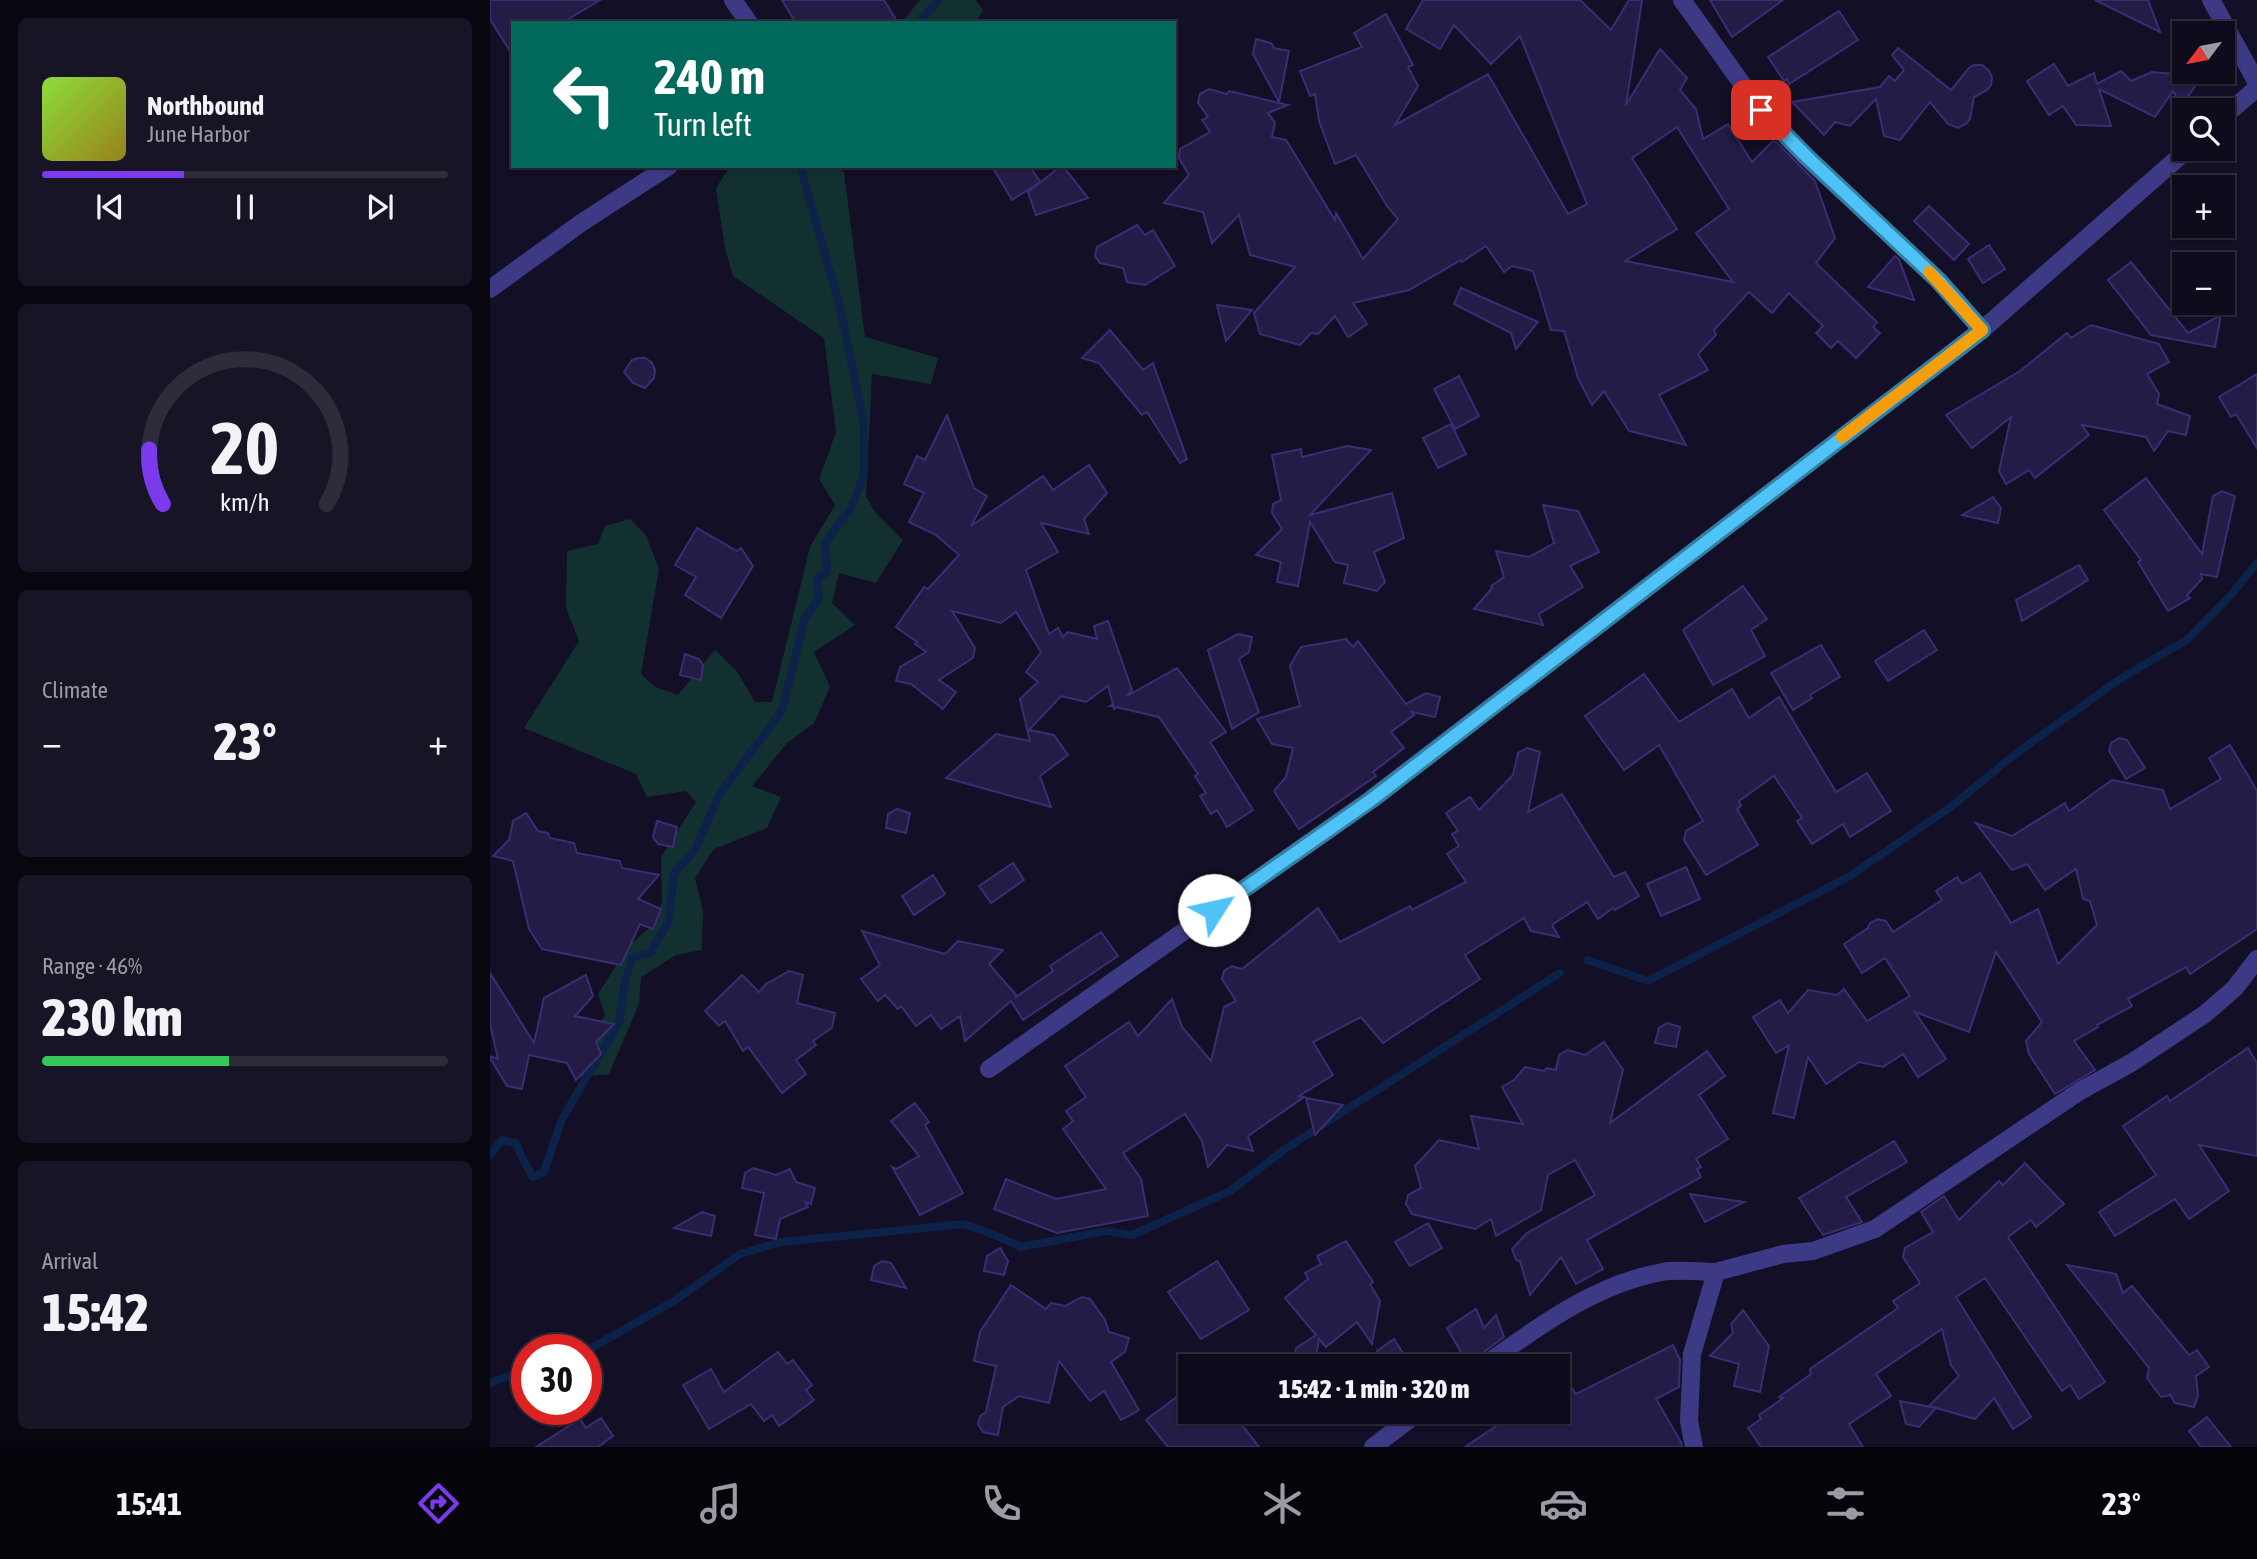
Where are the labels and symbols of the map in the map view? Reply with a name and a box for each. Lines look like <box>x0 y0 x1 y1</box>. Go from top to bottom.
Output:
north arrow <box>2172 21 2235 84</box>
pin <box>1731 80 1791 140</box>
position arrow <box>1177 873 1251 947</box>
speed limit sign: 30 <box>511 1334 602 1425</box>

